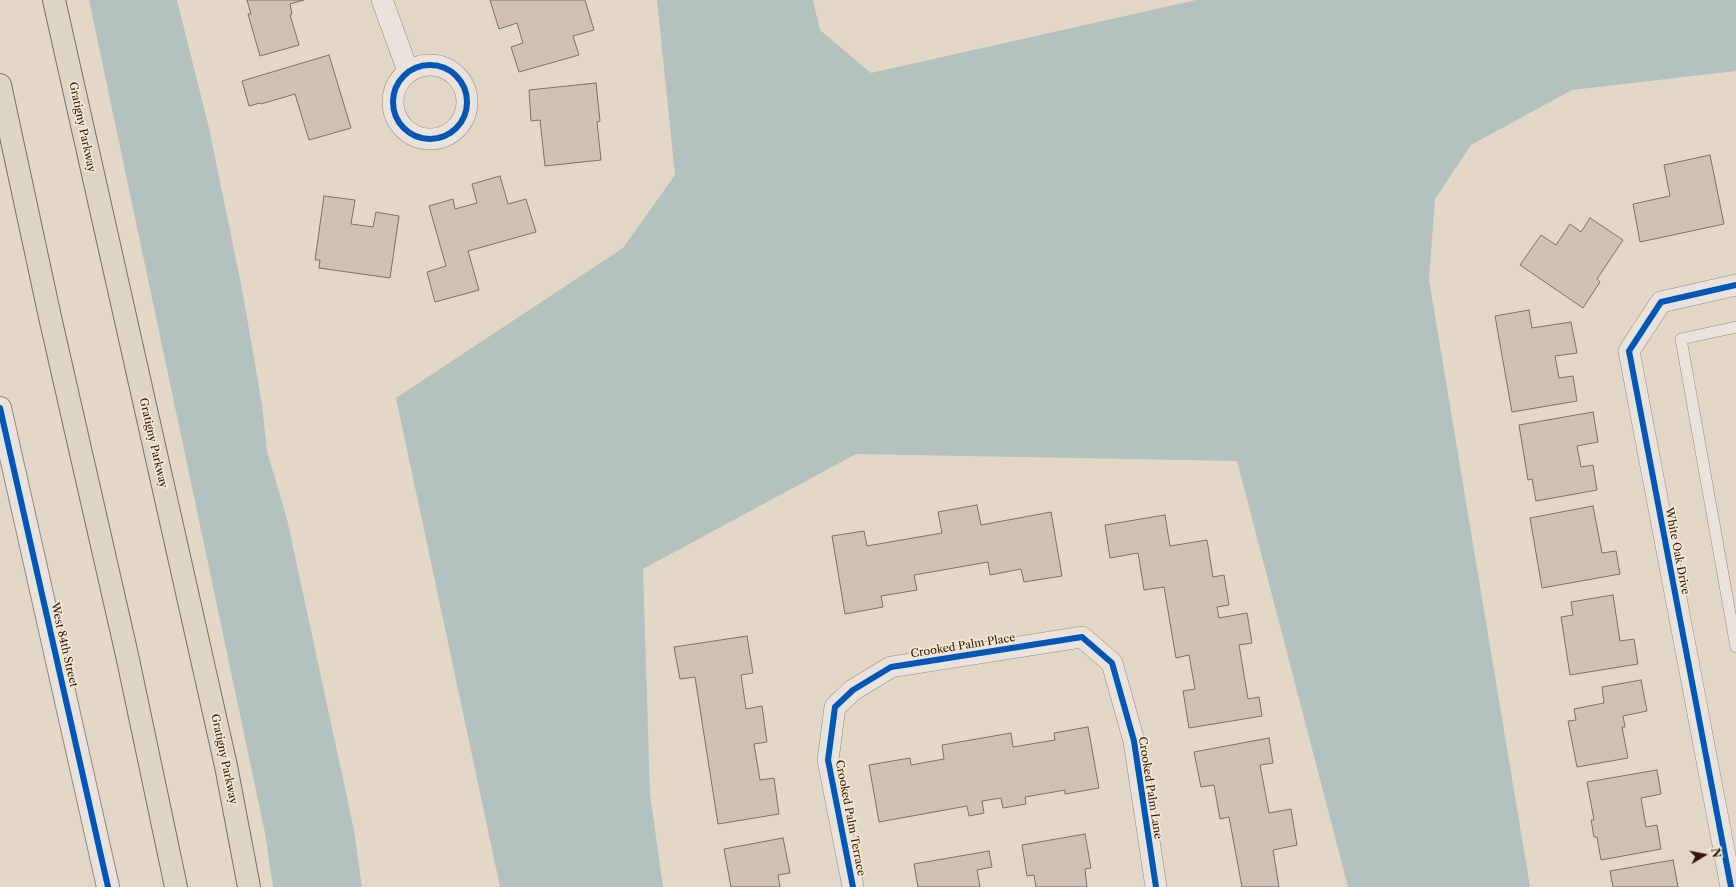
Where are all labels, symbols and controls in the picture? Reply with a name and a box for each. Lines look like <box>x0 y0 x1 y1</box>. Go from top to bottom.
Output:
street label: Gratigny Parkway <box>66 81 98 173</box>
street label: Gratigny Parkway <box>136 397 170 489</box>
street label: White Oak Drive <box>1662 506 1692 596</box>
street label: West 84th Street <box>48 601 80 689</box>
street label: Crooked Palm Place <box>910 631 1016 661</box>
street label: Gratigny Parkway <box>208 713 240 805</box>
street label: Crooked Palm Lane <box>1135 736 1165 840</box>
street label: Crooked Palm Terrace <box>832 759 868 877</box>
north arrow <box>1684 835 1724 875</box>
text: N <box>1708 847 1724 859</box>

